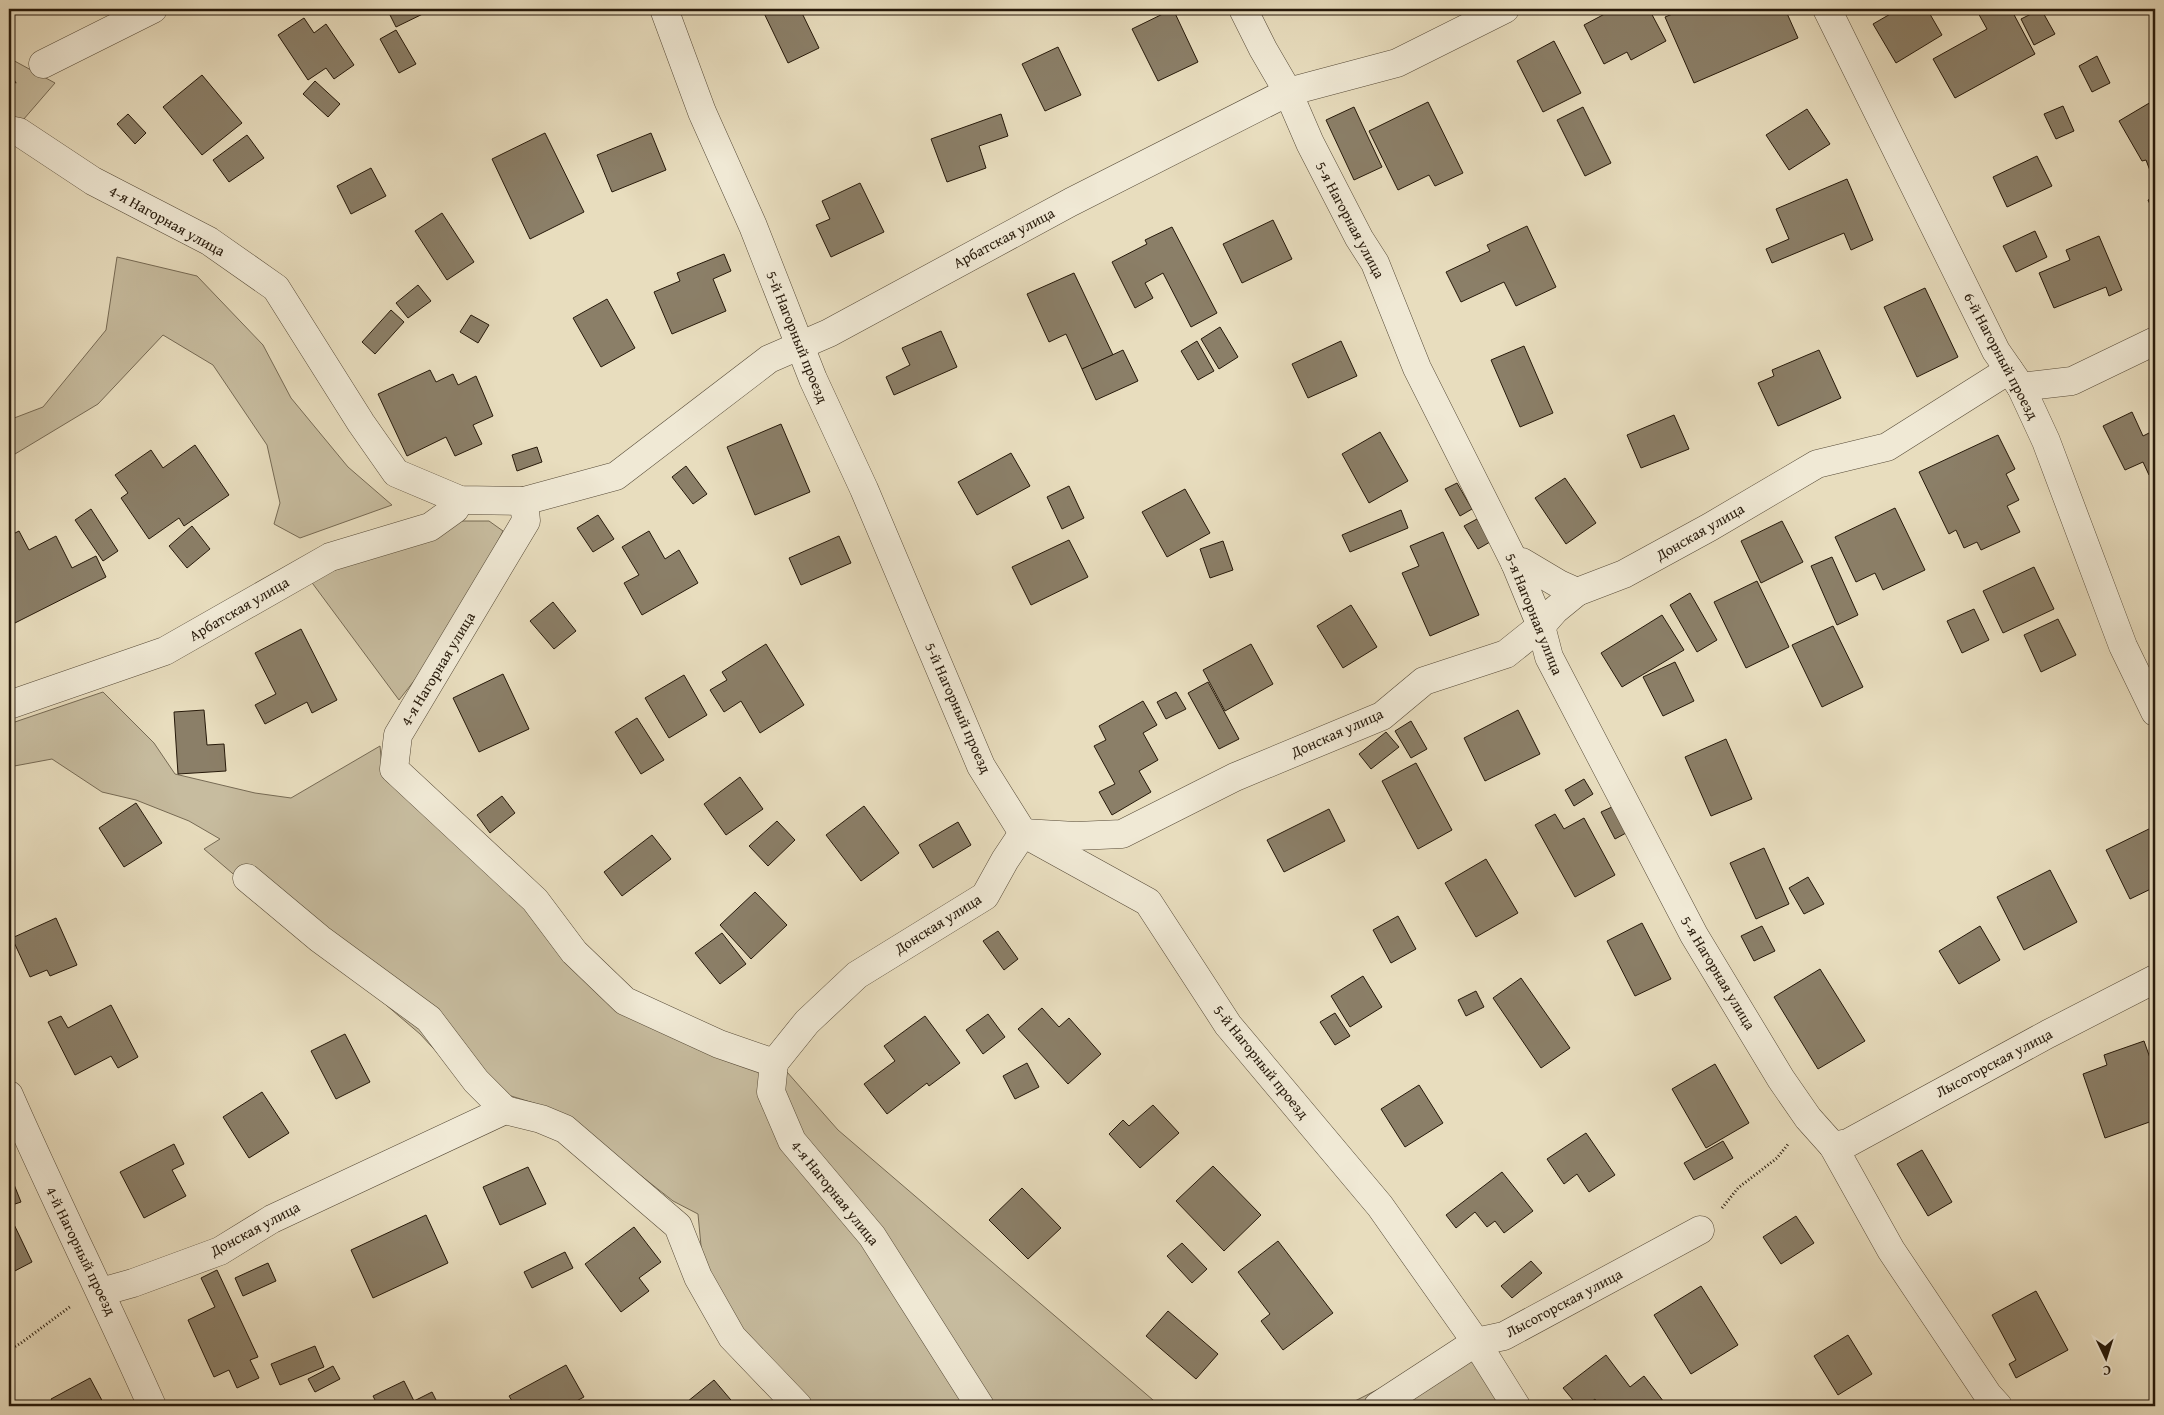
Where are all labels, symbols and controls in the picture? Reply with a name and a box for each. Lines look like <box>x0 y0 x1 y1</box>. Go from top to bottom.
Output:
street label: 5-я Нагорная улица <box>1311 158 1391 283</box>
street label: 4-я Нагорная улица <box>105 180 230 262</box>
street label: Арбатская улица <box>949 202 1059 273</box>
street label: 5-й Нагорный проезд <box>761 267 834 406</box>
street label: 6-й Нагорный проезд <box>1959 289 2044 423</box>
street label: Донская улица <box>1651 497 1749 566</box>
street label: 5-я Нагорная улица <box>1500 550 1569 679</box>
street label: Арбатская улица <box>185 571 293 646</box>
street label: 4-я Нагорная улица <box>395 607 480 730</box>
street label: 5-й Нагорный проезд <box>920 639 997 777</box>
street label: Донская улица <box>1286 702 1387 763</box>
street label: Донская улица <box>889 888 986 959</box>
street label: 5-я Нагорная улица <box>1676 912 1761 1034</box>
street label: 5-й Нагорный проезд <box>1209 1000 1314 1123</box>
street label: Лысогорская улица <box>1932 1022 2057 1102</box>
street label: 4-я Нагорная улица <box>786 1136 885 1250</box>
street label: 4-й Нагорный проезд <box>41 1183 122 1319</box>
street label: Донская улица <box>205 1196 304 1262</box>
street label: Лысогорская улица <box>1502 1262 1627 1342</box>
north arrow <box>2082 1332 2132 1382</box>
text: С <box>2102 1361 2112 1381</box>

